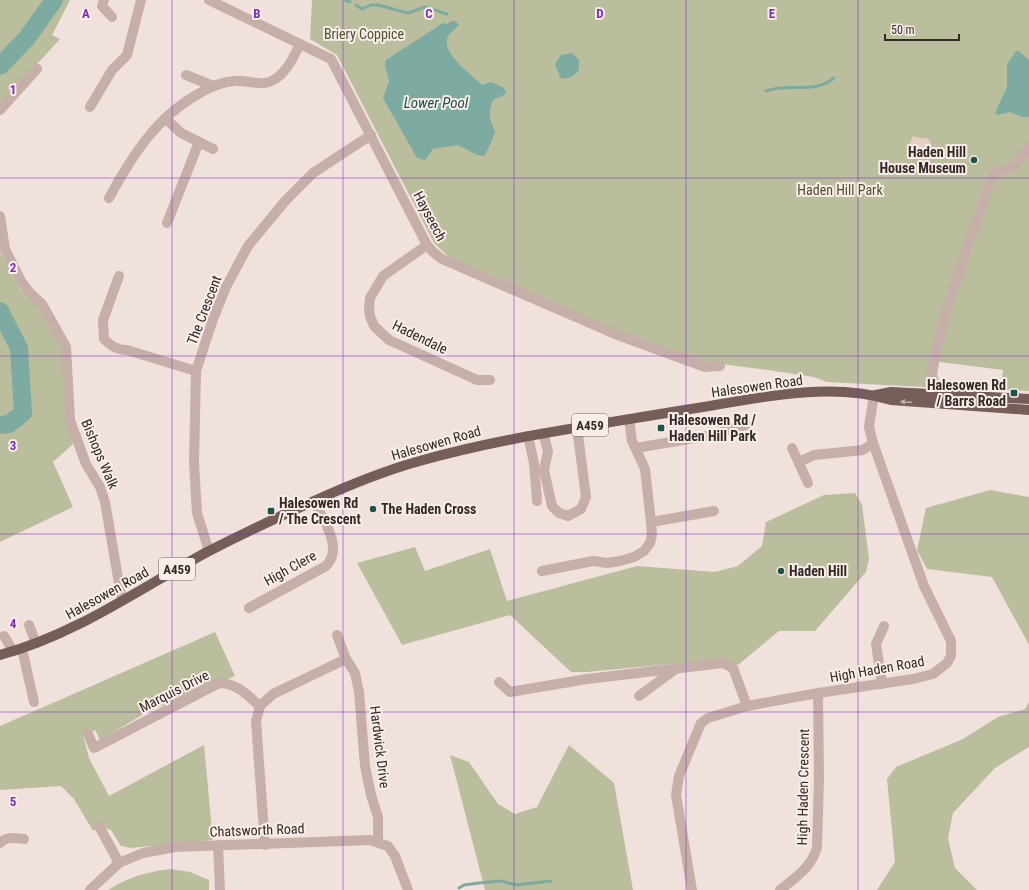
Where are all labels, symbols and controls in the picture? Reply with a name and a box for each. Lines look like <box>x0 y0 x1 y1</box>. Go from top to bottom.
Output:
text: A <box>82 6 90 21</box>
text: B <box>253 6 261 21</box>
text: C <box>425 6 433 21</box>
text: D <box>596 6 604 21</box>
text: E <box>769 6 776 21</box>
scale bar <box>885 16 959 42</box>
text: 50 m <box>891 23 915 37</box>
park label: Briery Coppice <box>324 26 404 42</box>
text: 1 <box>10 82 16 97</box>
water label: Lower Pool <box>404 94 469 112</box>
place label: Haden Hill House Museum <box>879 144 966 176</box>
marker: Haden Hill House Museum <box>969 155 979 165</box>
park label: Haden Hill Park <box>797 182 883 198</box>
street label: Hayseech <box>410 188 450 244</box>
text: 2 <box>10 260 17 275</box>
street label: The Crescent <box>183 273 225 347</box>
street label: Hadendale <box>390 317 450 357</box>
street label: Halesowen Road <box>710 372 804 400</box>
place label: Halesowen Rd / Barrs Road <box>927 377 1006 409</box>
marker: Halesowen Rd / Barrs Road <box>1009 388 1019 398</box>
one-way arrow <box>900 398 912 405</box>
place label: Halesowen Rd / Haden Hill Park <box>669 412 756 444</box>
road number: A459 <box>572 414 608 436</box>
street label: Bishops Walk <box>78 417 122 492</box>
street label: Halesowen Road <box>389 423 483 463</box>
marker: Halesowen Rd / Haden Hill Park <box>656 423 666 433</box>
text: 3 <box>10 438 16 453</box>
place label: Halesowen Rd / The Crescent <box>279 495 361 527</box>
place label: The Haden Cross <box>381 501 476 517</box>
marker: The Haden Cross <box>368 504 378 514</box>
marker: Halesowen Rd / The Crescent <box>266 506 276 516</box>
street label: High Clere <box>261 547 319 589</box>
road number: A459 <box>159 558 195 580</box>
place label: Haden Hill <box>789 563 847 579</box>
street label: Halesowen Road <box>63 564 151 622</box>
marker: Haden Hill <box>776 566 786 576</box>
text: 4 <box>10 616 17 631</box>
street label: High Haden Road <box>828 653 926 685</box>
street label: Marquis Drive <box>137 666 212 715</box>
street label: Hardwick Drive <box>367 705 393 789</box>
street label: High Haden Crescent <box>794 729 812 845</box>
text: 5 <box>10 794 17 809</box>
street label: Chatsworth Road <box>209 820 305 840</box>

